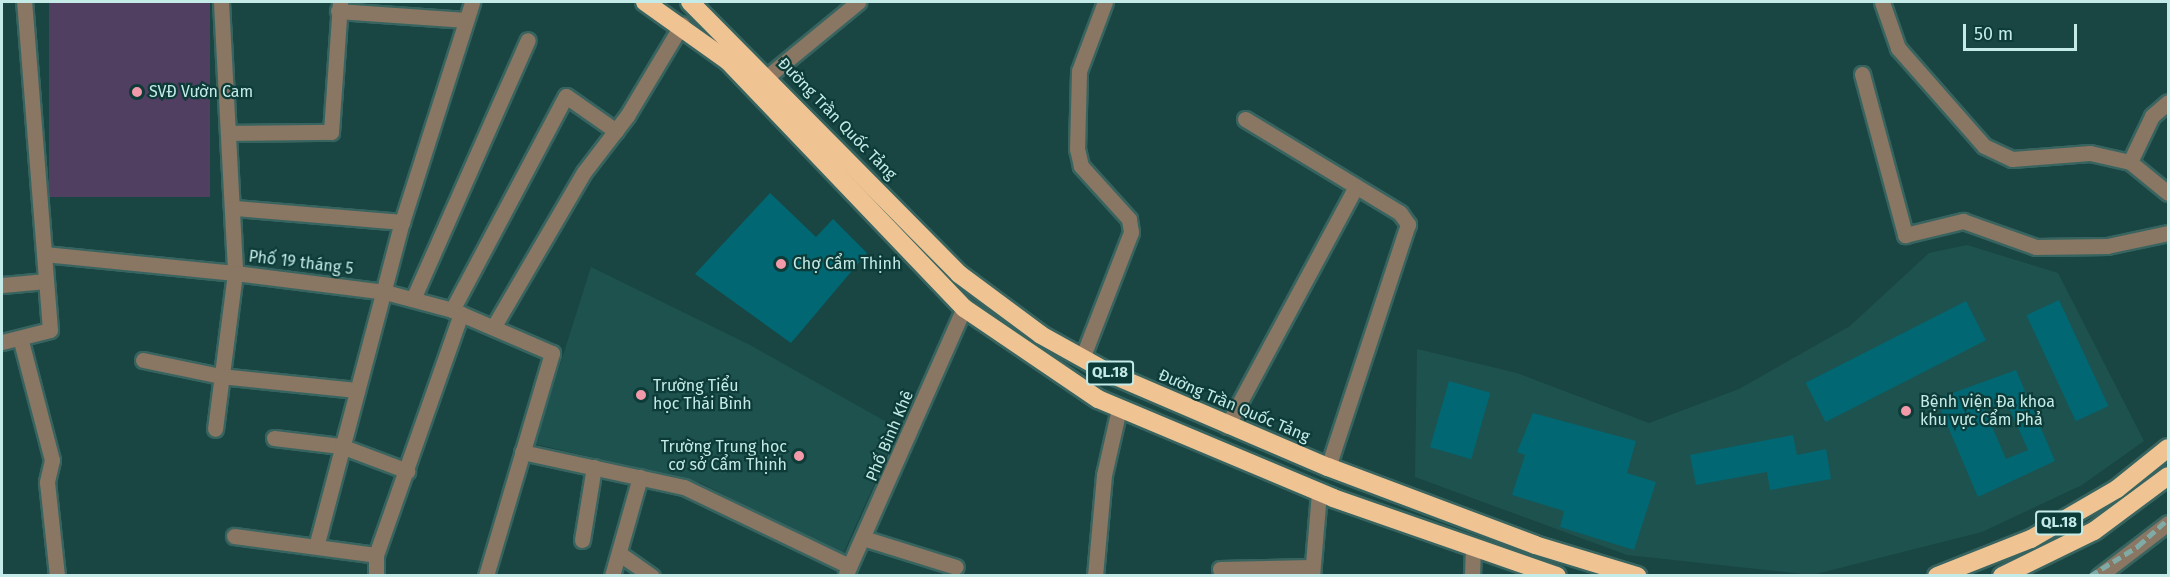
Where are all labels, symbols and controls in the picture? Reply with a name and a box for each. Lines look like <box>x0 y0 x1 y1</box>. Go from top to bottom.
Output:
scale bar <box>1966 12 2080 50</box>
text: 50 m <box>1974 23 2013 45</box>
street label: Đường Trần Quốc Tảng <box>774 54 900 184</box>
place label: SVĐ Vườn Cam <box>149 82 253 102</box>
marker: SVĐ Vườn Cam <box>130 85 144 99</box>
street label: Phố 19 tháng 5 <box>248 247 354 279</box>
place label: Chợ Cẩm Thịnh <box>793 254 901 274</box>
marker: Chợ Cẩm Thịnh <box>774 257 788 271</box>
road number: QL.18 <box>1086 361 1134 385</box>
street label: Đường Trần Quốc Tảng <box>1155 365 1313 447</box>
place label: Trường Tiểu học Thái Bình <box>653 376 752 414</box>
marker: Trường Tiểu học Thái Bình <box>634 388 648 402</box>
street label: Phố Bình Khê <box>862 388 918 484</box>
place label: Bệnh viện Đa khoa khu vực Cẩm Phả <box>1920 392 2055 430</box>
marker: Bệnh viện Đa khoa khu vực Cẩm Phả <box>1897 402 1915 420</box>
place label: Trường Trung học cơ sở Cẩm Thịnh <box>661 437 787 475</box>
marker: Trường Trung học cơ sở Cẩm Thịnh <box>792 449 806 463</box>
road number: QL.18 <box>2035 511 2083 535</box>

